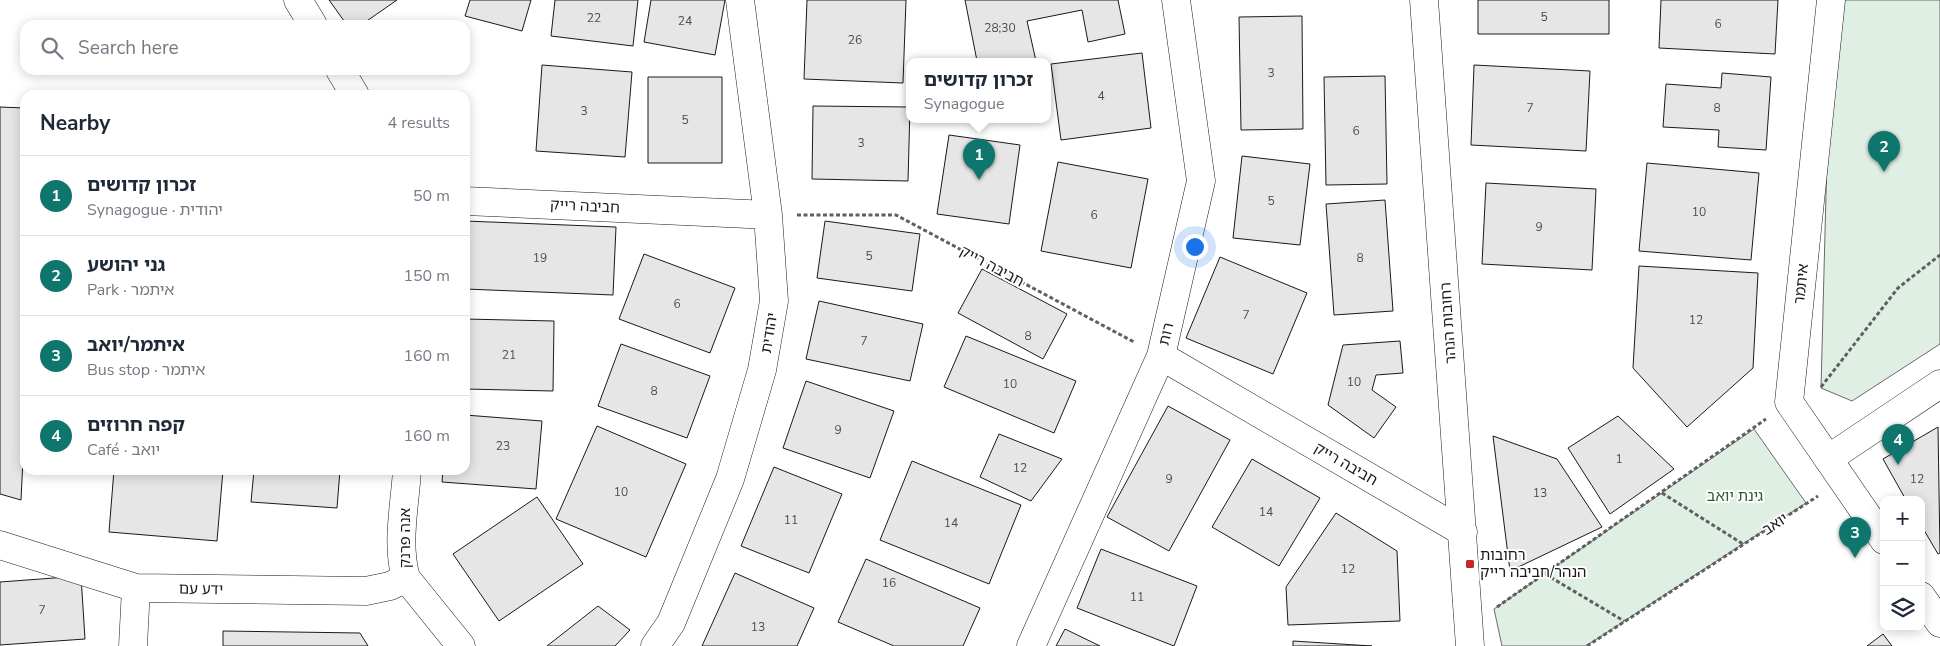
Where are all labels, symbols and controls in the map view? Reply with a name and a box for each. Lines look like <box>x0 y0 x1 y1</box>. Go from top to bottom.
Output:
house number: 5 <box>1540 9 1548 25</box>
house number: 22 <box>587 10 601 26</box>
house number: 24 <box>678 13 692 29</box>
house number: 6 <box>1714 16 1722 32</box>
search box <box>20 20 470 75</box>
house number: 28;30 <box>984 20 1016 36</box>
house number: 26 <box>848 32 862 48</box>
icon: search <box>38 34 66 62</box>
text: Search here <box>78 35 179 61</box>
popup <box>906 58 1051 123</box>
house number: 3 <box>1267 65 1275 81</box>
text: זכרון קדושים <box>924 67 1033 93</box>
house number: 4 <box>1097 88 1105 104</box>
text: Synagogue <box>924 93 1004 115</box>
house number: 7 <box>1526 100 1534 116</box>
house number: 8 <box>1713 100 1721 116</box>
house number: 3 <box>580 103 588 119</box>
text: Nearby <box>40 109 110 137</box>
text: 4 results <box>388 112 450 134</box>
house number: 5 <box>681 112 689 128</box>
house number: 6 <box>1352 123 1360 139</box>
pin: 2 <box>1868 131 1900 172</box>
house number: 3 <box>857 135 865 151</box>
pin: 1 <box>963 139 995 180</box>
text: זכרון קדושים <box>87 172 196 198</box>
text: 1 <box>51 185 61 207</box>
text: 50 m <box>413 185 450 207</box>
house number: 5 <box>1267 193 1275 209</box>
street label: חביבה רייק <box>550 194 620 218</box>
text: Synagogue · יהודית <box>87 199 223 221</box>
house number: 10 <box>1692 204 1706 220</box>
house number: 6 <box>1090 207 1098 223</box>
house number: 9 <box>1535 219 1543 235</box>
your location <box>1182 234 1208 260</box>
street label: חביבה רייק <box>956 241 1028 291</box>
house number: 5 <box>865 248 873 264</box>
house number: 19 <box>533 250 547 266</box>
house number: 8 <box>1356 250 1364 266</box>
text: גני יהושע <box>87 252 165 278</box>
street label: איתמר <box>1789 263 1813 305</box>
text: 2 <box>51 265 61 287</box>
text: 150 m <box>403 265 450 287</box>
text: Park · איתמר <box>87 279 174 301</box>
street label: רחובות הנהר <box>1435 282 1461 364</box>
house number: 6 <box>673 296 681 312</box>
house number: 7 <box>1242 307 1250 323</box>
street label: יהודית <box>756 311 782 355</box>
house number: 12 <box>1689 312 1703 328</box>
street label: רות <box>1154 321 1178 347</box>
house number: 8 <box>1024 328 1032 344</box>
text: איתמר/יואב <box>87 332 185 358</box>
house number: 7 <box>860 333 868 349</box>
text: 3 <box>51 345 61 367</box>
text: 160 m <box>403 345 450 367</box>
house number: 21 <box>502 347 516 363</box>
text: Bus stop · איתמר <box>87 359 205 381</box>
house number: 10 <box>1347 374 1361 390</box>
house number: 10 <box>1003 376 1017 392</box>
house number: 8 <box>650 383 658 399</box>
text: קפה חרוזים <box>87 412 185 438</box>
house number: 9 <box>834 422 842 438</box>
pin: 4 <box>1882 424 1914 465</box>
text: 4 <box>51 425 61 447</box>
text: 160 m <box>403 425 450 447</box>
house number: 23 <box>496 438 510 454</box>
street label: חביבה רייק <box>1311 438 1381 490</box>
text: Café · יואב <box>87 439 160 461</box>
house number: 1 <box>1615 451 1623 467</box>
house number: 12 <box>1013 460 1027 476</box>
house number: 9 <box>1165 471 1173 487</box>
house number: 12 <box>1910 471 1924 487</box>
house number: 10 <box>614 484 628 500</box>
house number: 13 <box>1533 485 1547 501</box>
park label: גינת יואב <box>1707 486 1764 506</box>
map controls <box>1880 496 1925 631</box>
button: + <box>1880 496 1925 541</box>
house number: 14 <box>1259 504 1273 520</box>
street label: אנה פרנק <box>395 508 415 568</box>
street label: יואב <box>1758 508 1792 540</box>
house number: 11 <box>784 512 798 528</box>
house number: 14 <box>944 515 958 531</box>
pin: 3 <box>1839 517 1871 558</box>
button: − <box>1880 541 1925 586</box>
place label: רחובות הנהר/חביבה רייק <box>1480 545 1587 582</box>
marker: רחובות הנהר/חביבה רייק <box>1464 558 1476 570</box>
house number: 12 <box>1341 561 1355 577</box>
house number: 16 <box>882 575 896 591</box>
street label: ידע עם <box>179 579 223 599</box>
button: layers <box>1880 586 1925 631</box>
house number: 11 <box>1130 589 1144 605</box>
house number: 7 <box>38 602 46 618</box>
house number: 13 <box>751 619 765 635</box>

